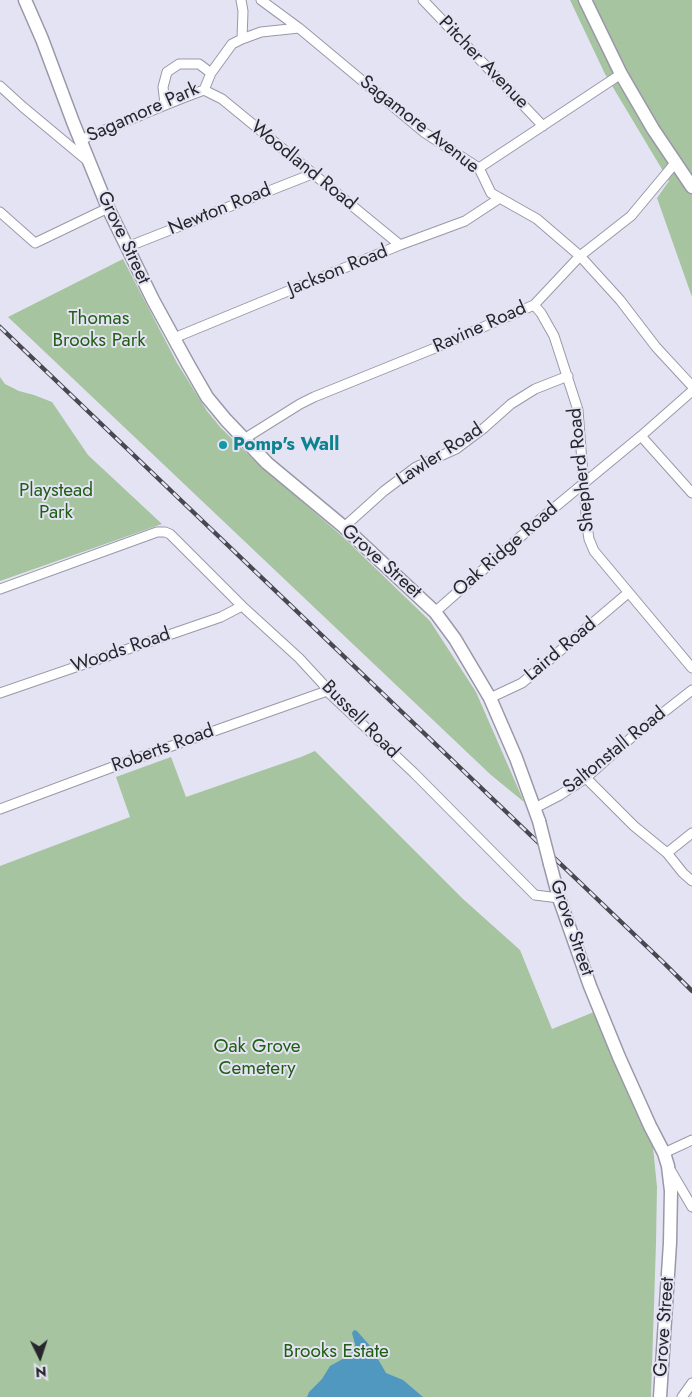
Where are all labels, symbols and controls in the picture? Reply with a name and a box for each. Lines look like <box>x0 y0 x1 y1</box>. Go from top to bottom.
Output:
street label: Pitcher Avenue <box>433 12 533 114</box>
street label: Sagamore Avenue <box>355 71 483 179</box>
street label: Sagamore Park <box>83 78 203 148</box>
street label: Woodland Road <box>245 116 361 216</box>
street label: Newton Road <box>165 179 275 241</box>
street label: Grove Street <box>92 188 154 288</box>
street label: Jackson Road <box>285 241 391 301</box>
street label: Ravine Road <box>430 297 530 359</box>
park label: Thomas Brooks Park <box>52 308 146 352</box>
street label: Shepherd Road <box>564 407 600 533</box>
street label: Lawler Road <box>393 419 487 491</box>
place label: Pomp's Wall <box>233 434 339 456</box>
marker: Pomp's Wall <box>217 439 229 451</box>
park label: Playstead Park <box>19 480 93 524</box>
street label: Oak Ridge Road <box>449 498 563 602</box>
street label: Grove Street <box>336 520 426 604</box>
street label: Laird Road <box>520 613 602 687</box>
street label: Woods Road <box>68 623 174 679</box>
street label: Bussell Road <box>316 676 404 764</box>
street label: Saltonstall Road <box>559 703 671 799</box>
street label: Roberts Road <box>109 720 217 778</box>
street label: Grove Street <box>544 877 598 979</box>
park label: Oak Grove Cemetery <box>213 1036 301 1080</box>
street label: Grove Street <box>650 1276 680 1378</box>
north arrow <box>15 1332 65 1382</box>
park label: Brooks Estate <box>283 1341 389 1363</box>
text: N <box>35 1362 47 1382</box>

